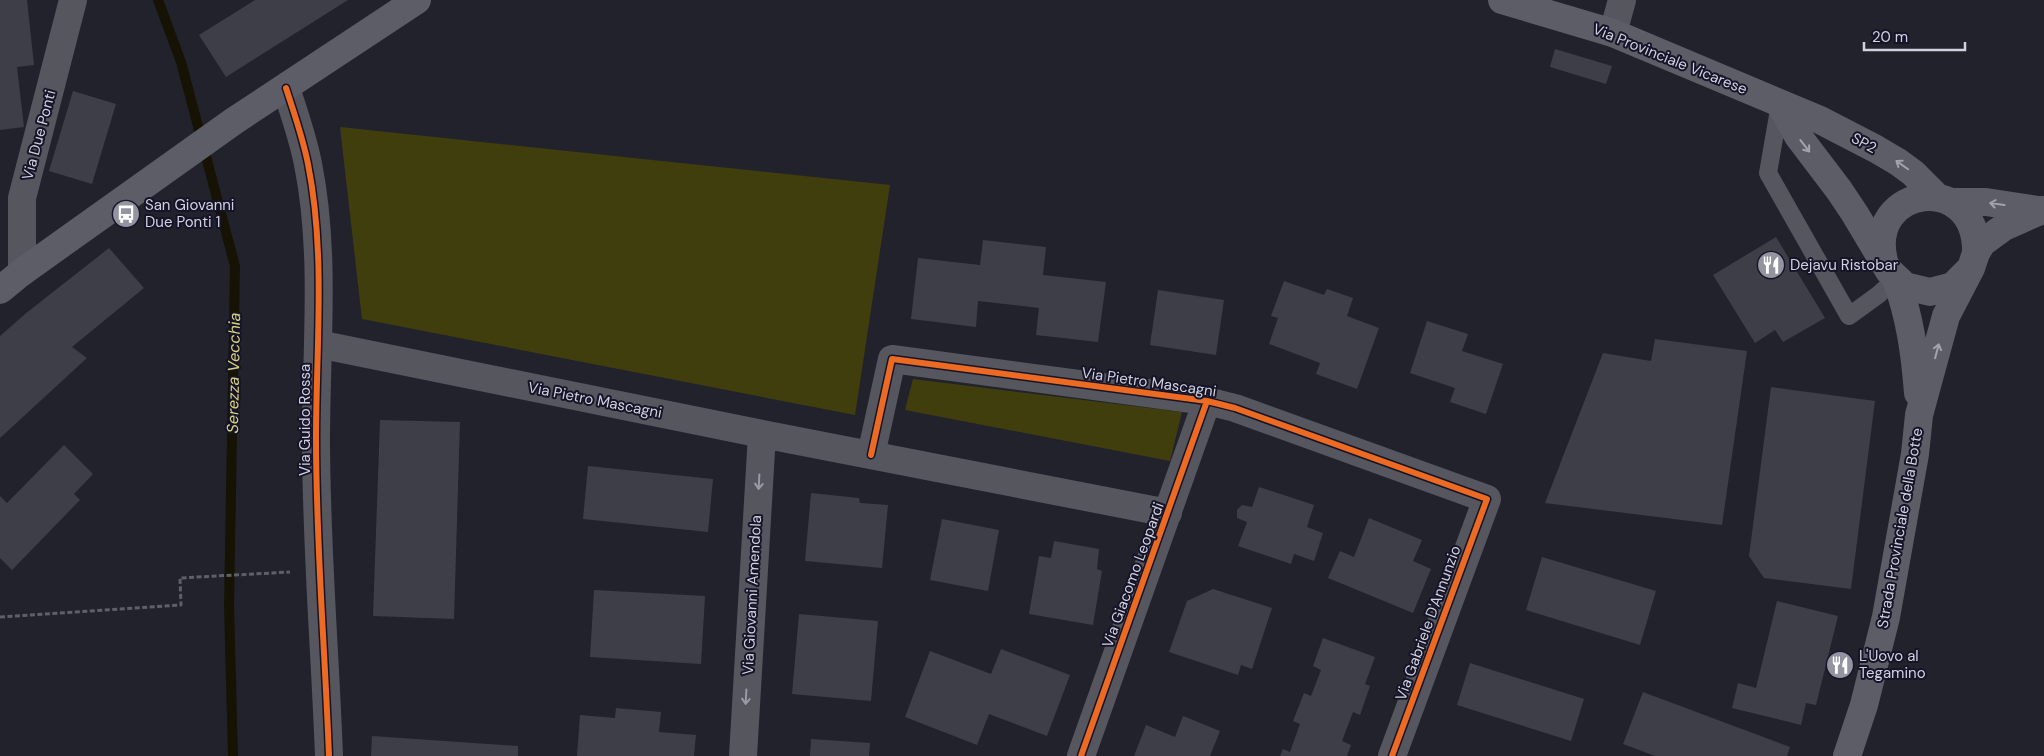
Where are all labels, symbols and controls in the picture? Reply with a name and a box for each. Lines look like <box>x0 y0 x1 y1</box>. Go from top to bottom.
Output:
street label: Via Provinciale Vicarese <box>1590 19 1750 99</box>
scale bar <box>1864 20 1965 52</box>
text: 20 m <box>1872 27 1908 47</box>
street label: Via Due Ponti <box>17 88 61 182</box>
street label: SP2 <box>1848 128 1880 158</box>
one-way arrow <box>1800 139 1811 152</box>
one-way arrow <box>1896 160 1910 171</box>
place label: San Giovanni Due Ponti 1 <box>145 195 234 232</box>
one-way arrow <box>1989 198 2005 208</box>
bus stop icon: San Giovanni Due Ponti 1 <box>111 199 141 229</box>
restaurant icon: Dejavu Ristobar <box>1756 250 1786 280</box>
place label: Dejavu Ristobar <box>1790 255 1899 275</box>
water label: Serezza Vecchia <box>222 312 245 434</box>
one-way arrow <box>1932 344 1942 360</box>
street label: Via Pietro Mascagni <box>1080 363 1218 401</box>
street label: Via Guido Rossa <box>295 364 315 476</box>
street label: Via Pietro Mascagni <box>526 377 664 423</box>
street label: Strada Provinciale della Botte <box>1873 426 1927 630</box>
one-way arrow <box>754 474 763 490</box>
street label: Via Giacomo Leopardi <box>1097 499 1169 651</box>
street label: Via Giovanni Amendola <box>738 515 766 675</box>
street label: Via Gabriele D'Annunzio <box>1391 543 1465 703</box>
place label: L'Uovo al Tegamino <box>1859 646 1926 683</box>
restaurant icon: L'Uovo al Tegamino <box>1825 650 1855 680</box>
one-way arrow <box>742 689 751 705</box>

